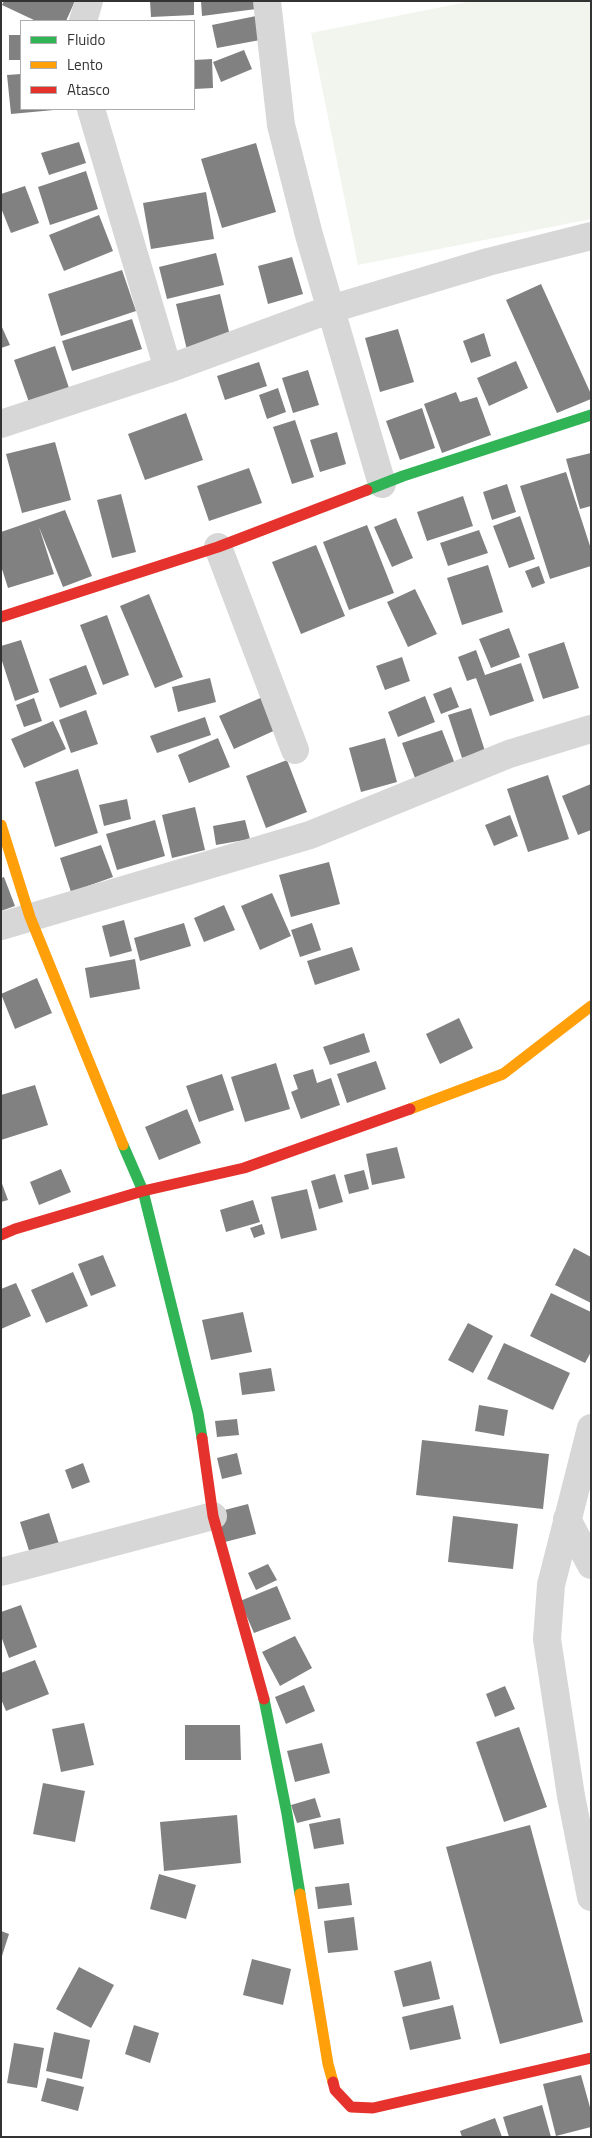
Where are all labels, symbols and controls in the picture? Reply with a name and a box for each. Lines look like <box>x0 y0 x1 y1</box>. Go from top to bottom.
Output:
legend <box>20 20 195 110</box>
text: Fluido <box>67 28 105 51</box>
text: Lento <box>67 53 103 76</box>
text: Atasco <box>67 78 110 101</box>

